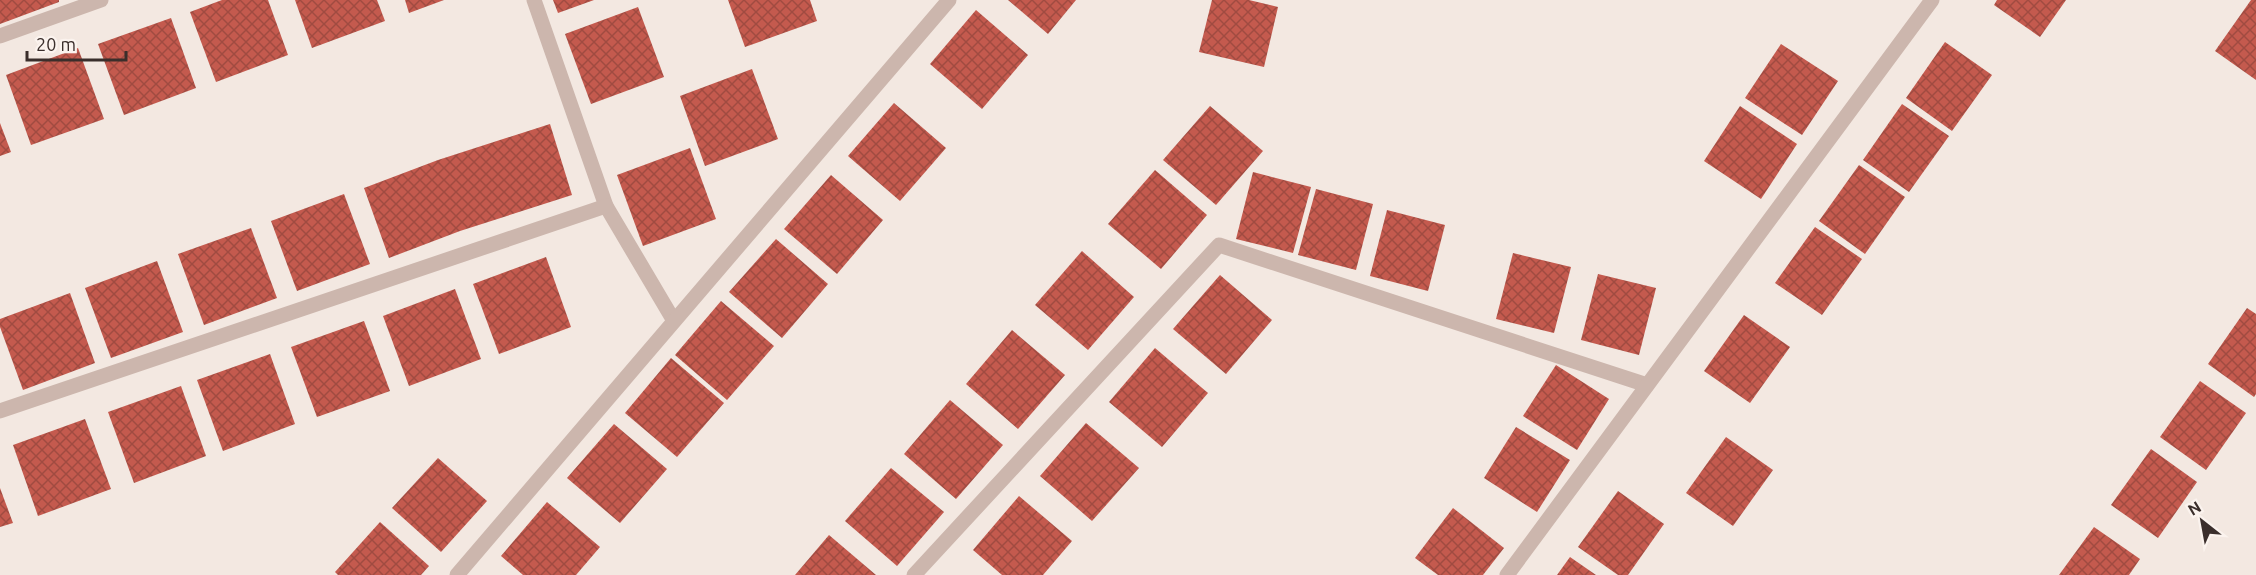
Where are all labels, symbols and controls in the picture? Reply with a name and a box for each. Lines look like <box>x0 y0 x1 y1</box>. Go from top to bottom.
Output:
scale bar <box>27 24 126 62</box>
text: 20 m <box>36 34 76 54</box>
north arrow <box>2172 491 2232 551</box>
text: N <box>2185 497 2204 519</box>

